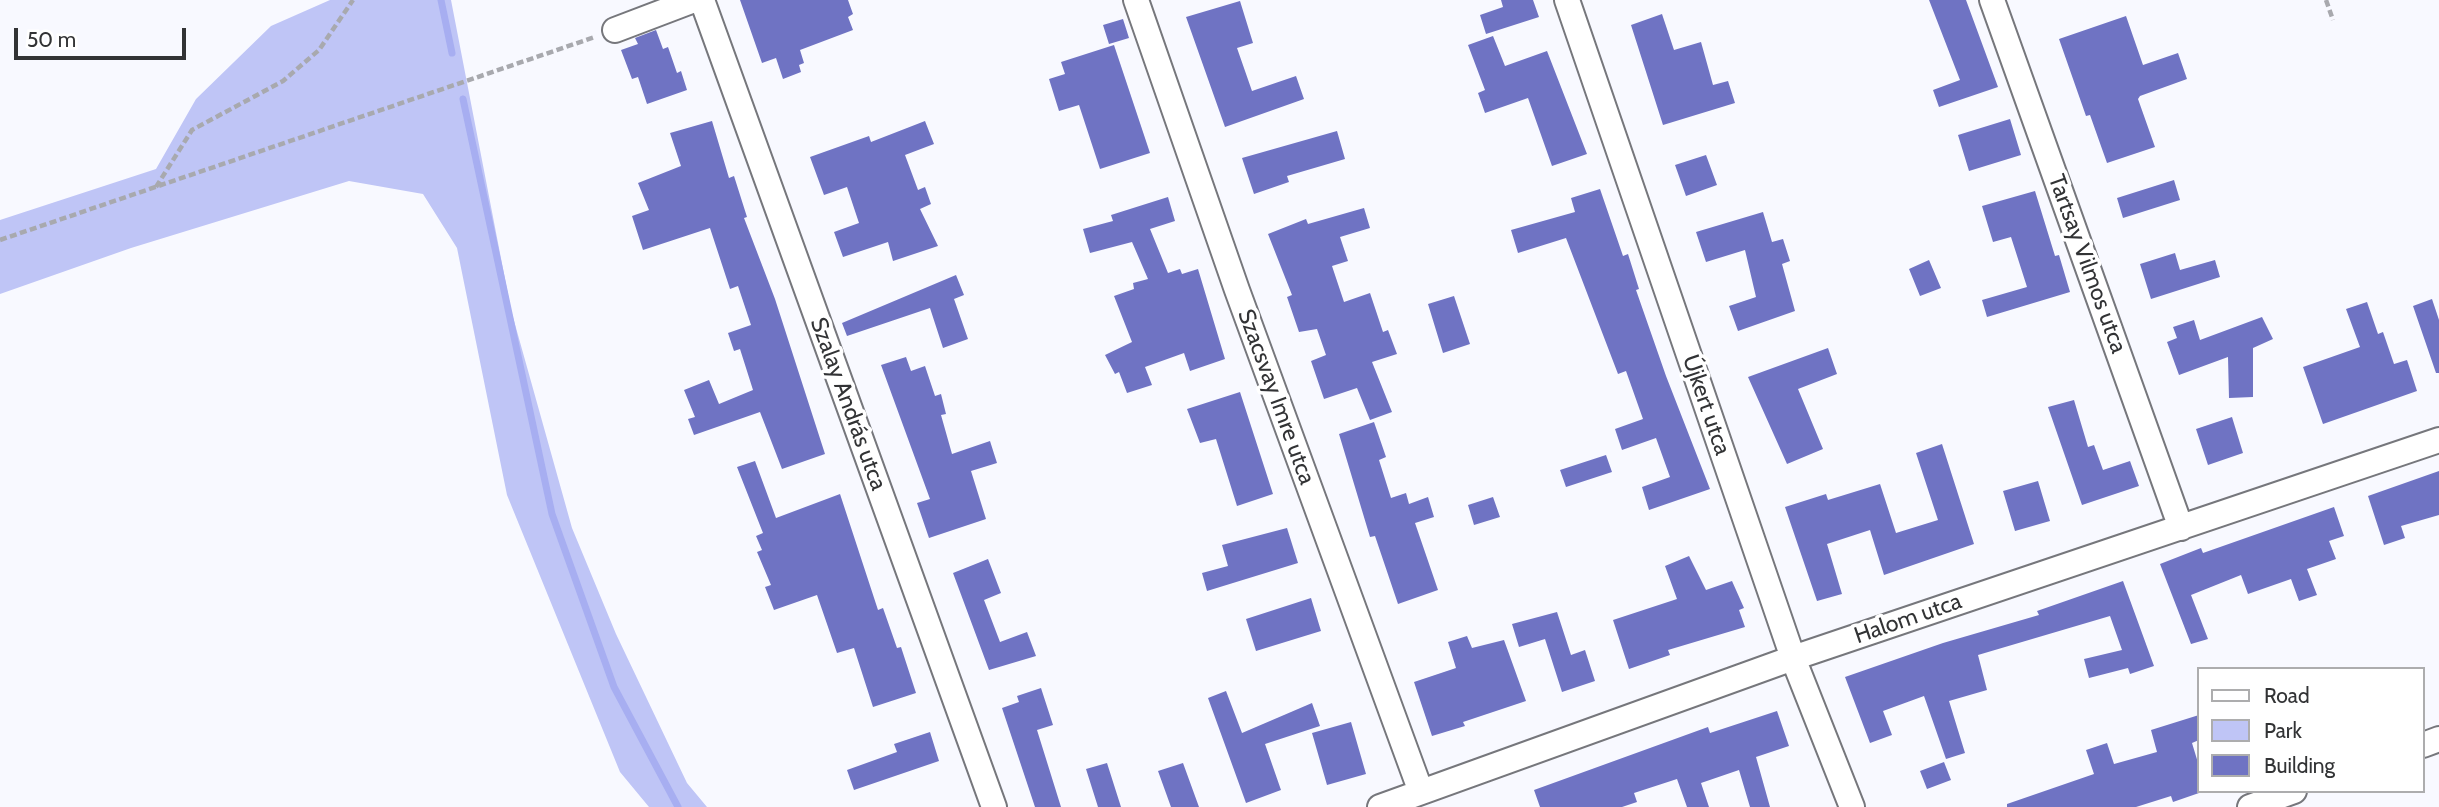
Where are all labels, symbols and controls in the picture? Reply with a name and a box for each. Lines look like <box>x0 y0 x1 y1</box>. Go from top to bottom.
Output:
scale bar <box>18 14 189 58</box>
text: 50 m <box>27 27 76 52</box>
street label: Tartsay Vilmos utca <box>2042 171 2132 357</box>
street label: Szacsvay Imre utca <box>1231 306 1321 488</box>
street label: Szalay András utca <box>804 314 892 494</box>
street label: Újkert utca <box>1676 351 1736 459</box>
street label: Halom utca <box>1851 588 1965 650</box>
legend <box>2198 667 2425 793</box>
text: Road <box>2264 683 2310 708</box>
text: Park <box>2264 718 2302 743</box>
text: Building <box>2264 753 2335 778</box>

